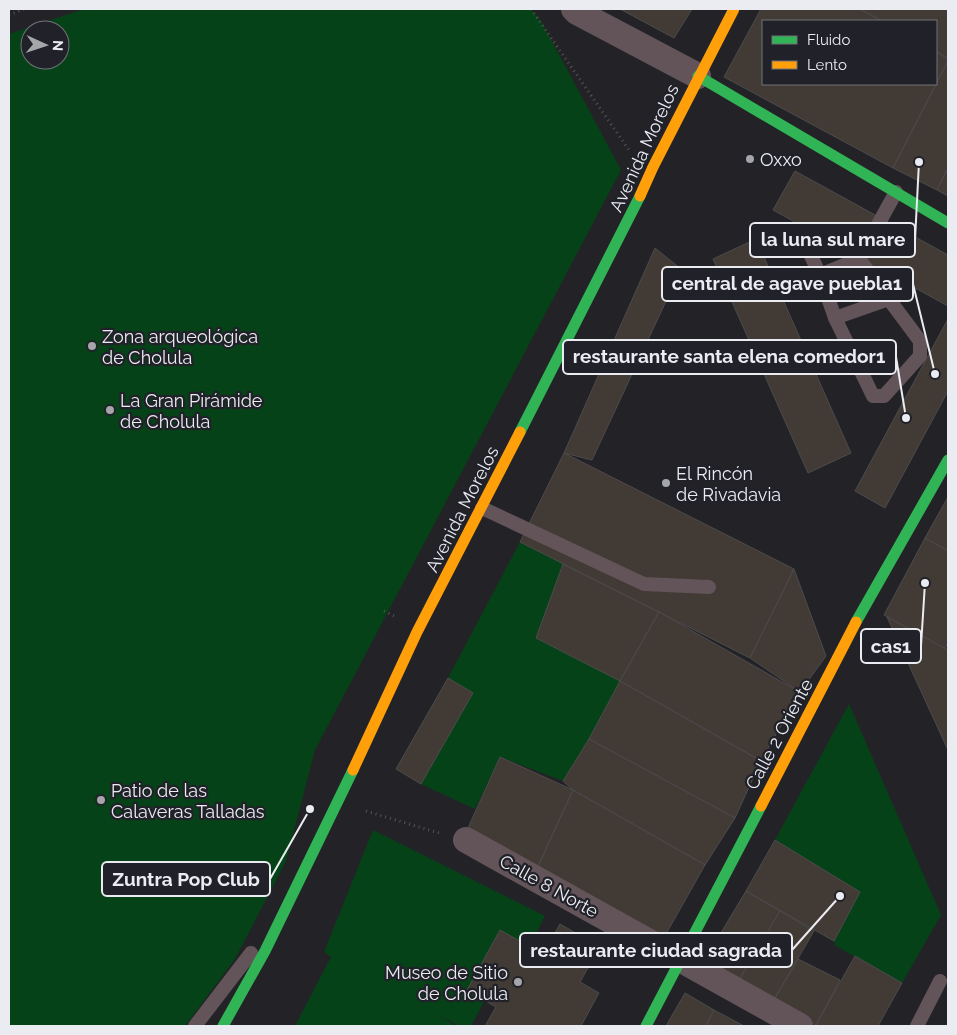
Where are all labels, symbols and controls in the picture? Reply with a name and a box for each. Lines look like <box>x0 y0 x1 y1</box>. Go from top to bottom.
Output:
north arrow <box>20 20 70 70</box>
legend <box>762 20 937 85</box>
text: Fluido <box>807 31 850 49</box>
text: N <box>50 40 66 51</box>
text: Lento <box>807 56 847 74</box>
street label: Avenida Morelos <box>605 80 683 215</box>
place label: Oxxo <box>760 149 802 170</box>
marker: Oxxo <box>744 153 756 165</box>
callout: la luna sul mare <box>750 223 915 257</box>
text: la luna sul mare <box>761 228 905 250</box>
callout: central de agave puebla1 <box>662 267 913 301</box>
text: central de agave puebla1 <box>672 272 902 294</box>
place label: Zona arqueológica de Cholula <box>102 326 258 368</box>
marker: Zona arqueológica de Cholula <box>86 340 98 352</box>
callout: restaurante santa elena comedor1 <box>563 340 896 374</box>
text: restaurante santa elena comedor1 <box>573 345 885 367</box>
place label: La Gran Pirámide de Cholula <box>120 390 263 432</box>
marker: La Gran Pirámide de Cholula <box>104 404 116 416</box>
street label: Avenida Morelos <box>421 442 503 576</box>
place label: El Rincón de Rivadavia <box>676 463 781 505</box>
marker: El Rincón de Rivadavia <box>660 477 672 489</box>
callout: cas1 <box>861 629 921 663</box>
text: cas1 <box>871 635 911 657</box>
street label: Calle 2 Oriente <box>741 675 817 793</box>
place label: Patio de las Calaveras Talladas <box>111 780 265 822</box>
marker: Patio de las Calaveras Talladas <box>95 794 107 806</box>
street label: Calle 8 Norte <box>496 850 602 922</box>
callout: Zuntra Pop Club <box>102 862 270 896</box>
text: Zuntra Pop Club <box>112 868 260 890</box>
callout: restaurante ciudad sagrada <box>520 933 792 967</box>
text: restaurante ciudad sagrada <box>530 939 782 961</box>
place label: Museo de Sitio de Cholula <box>385 962 508 1004</box>
marker: Museo de Sitio de Cholula <box>512 976 524 988</box>

